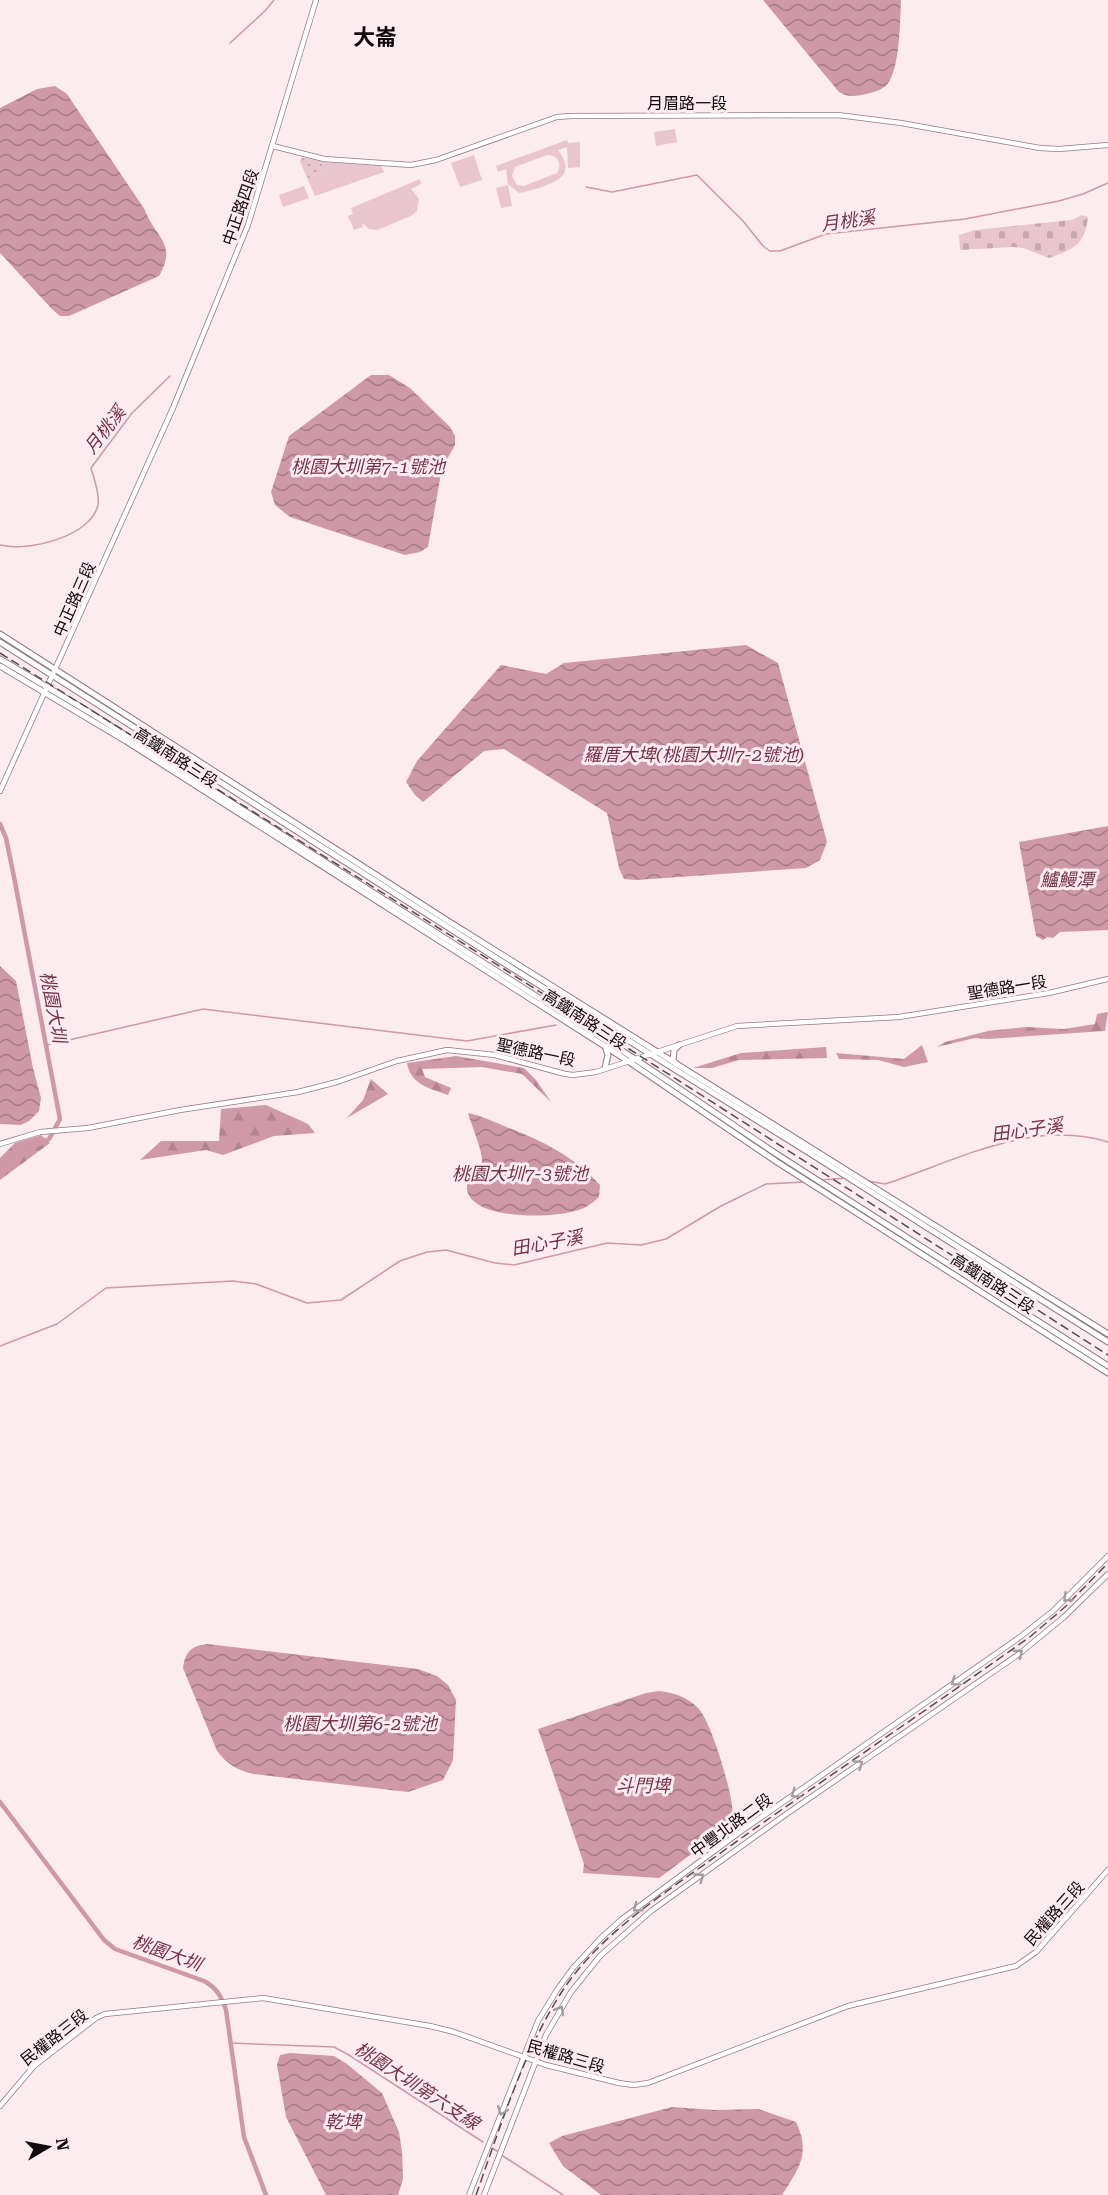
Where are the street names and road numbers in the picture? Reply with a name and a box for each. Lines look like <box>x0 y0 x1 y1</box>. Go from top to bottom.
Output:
street label: 月眉路一段 <box>647 94 727 113</box>
street label: 中正路四段 <box>218 166 262 248</box>
street label: 中正路三段 <box>50 559 99 640</box>
street label: 高鐵南路三段 <box>130 723 221 792</box>
street label: 聖德路一段 <box>966 972 1048 1003</box>
street label: 高鐵南路三段 <box>539 985 630 1054</box>
street label: 聖德路一段 <box>495 1035 577 1070</box>
street label: 高鐵南路三段 <box>947 1249 1038 1318</box>
street label: 中豐北路二段 <box>687 1790 776 1861</box>
street label: 民權路三段 <box>1021 1877 1088 1949</box>
street label: 民權路三段 <box>17 2005 92 2070</box>
street label: 民權路三段 <box>525 2036 607 2077</box>

